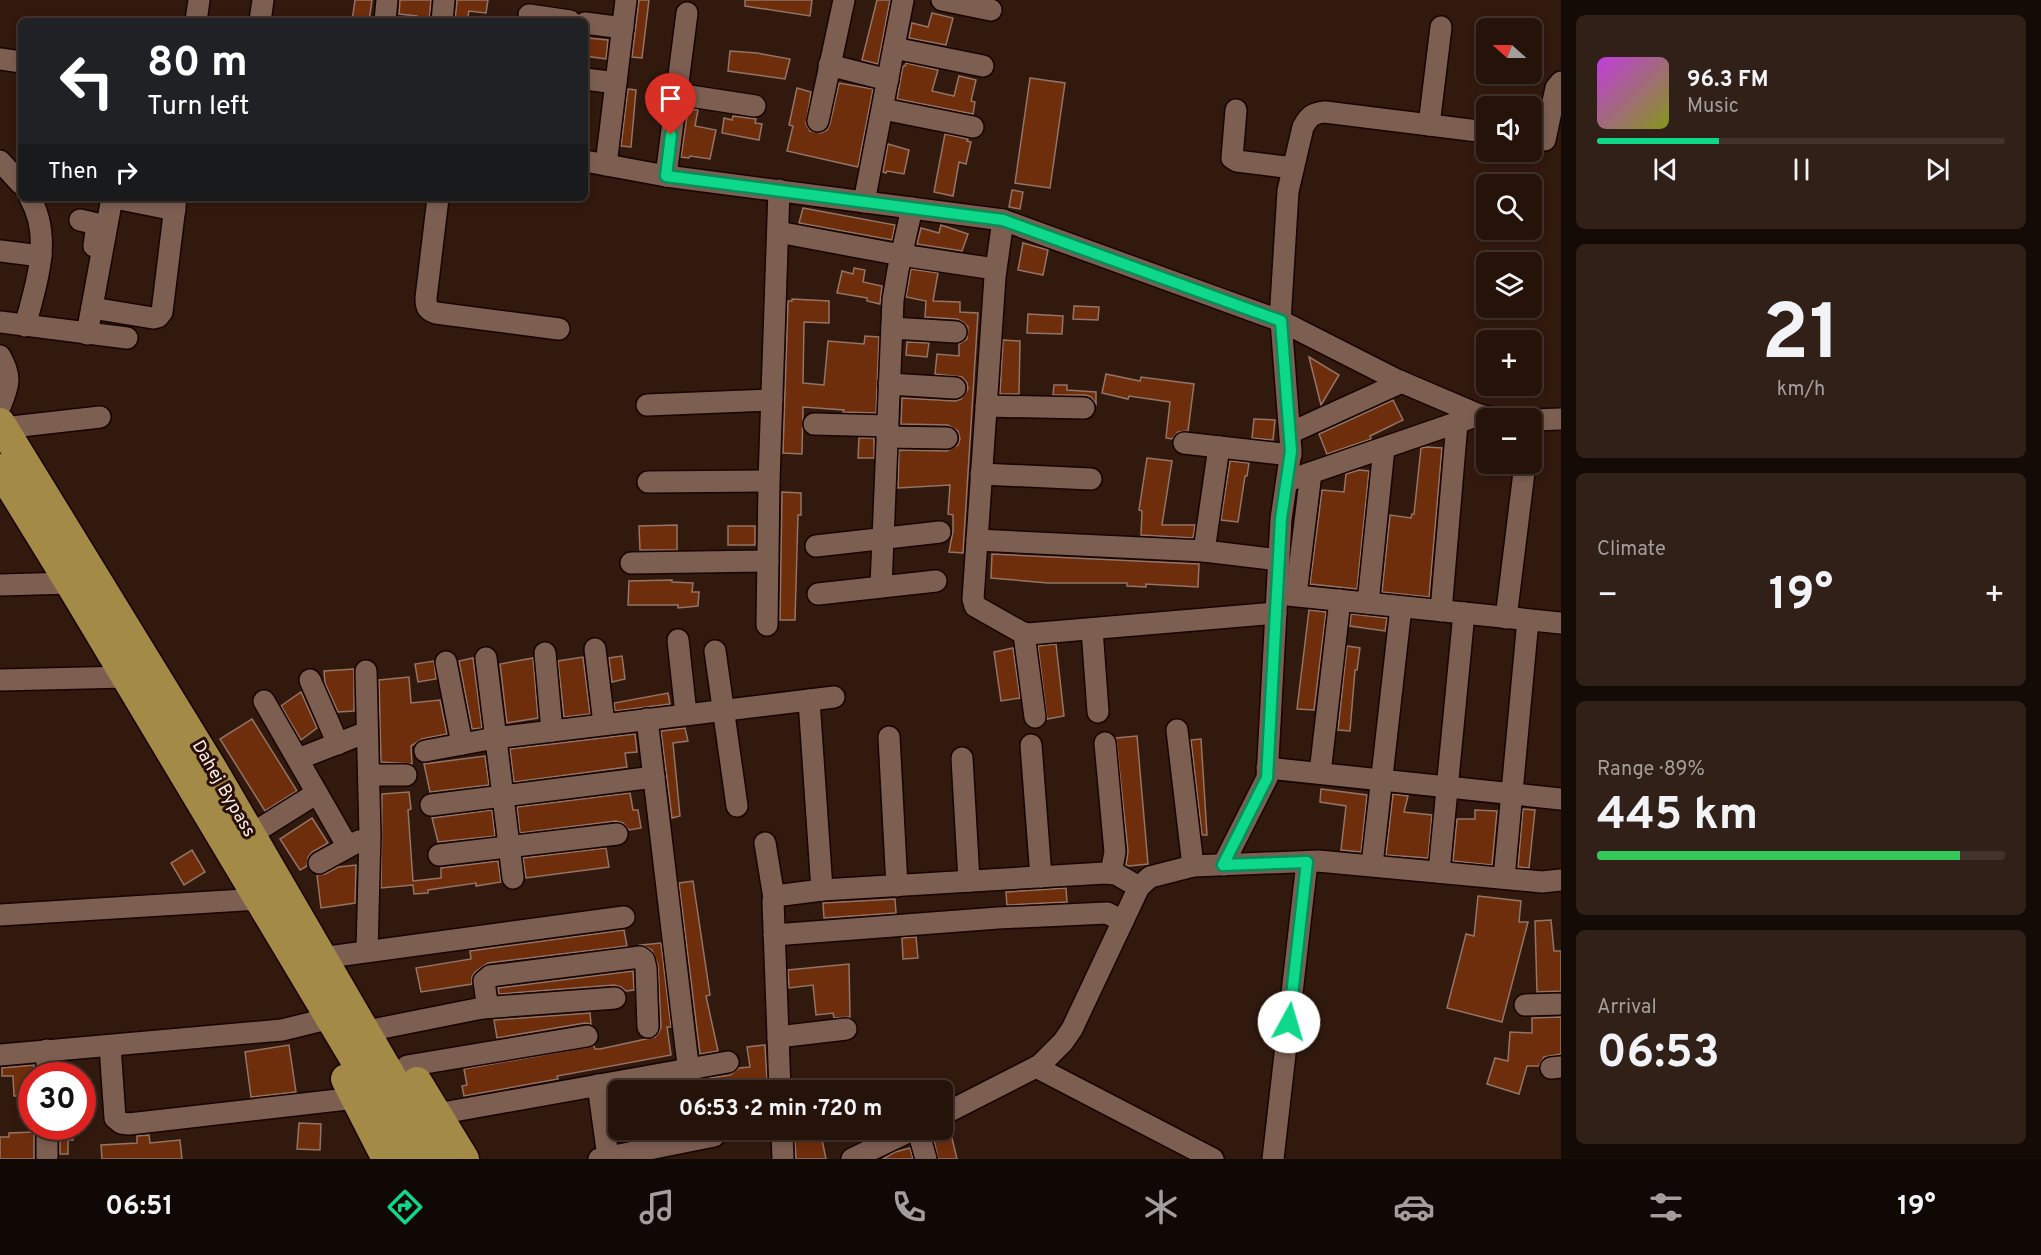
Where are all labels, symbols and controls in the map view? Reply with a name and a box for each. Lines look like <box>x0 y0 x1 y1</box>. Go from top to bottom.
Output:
north arrow <box>1476 18 1542 84</box>
map controls <box>1476 18 1542 474</box>
text: 80 m <box>147 38 248 91</box>
icon: left <box>48 42 126 120</box>
text: 96.3 FM <box>1687 67 1769 94</box>
pin <box>645 73 696 135</box>
icon: arrive <box>654 82 687 115</box>
text: Turn left <box>147 90 249 124</box>
text: Music <box>1687 94 1739 120</box>
button: sound <box>1476 96 1542 162</box>
icon: previous <box>1649 153 1682 186</box>
icon: pause <box>1785 153 1818 186</box>
icon: next <box>1921 153 1954 186</box>
icon: right <box>110 156 143 189</box>
text: Then <box>48 159 98 186</box>
button: search <box>1476 174 1542 240</box>
button: layers <box>1476 252 1542 318</box>
text: 21 <box>1762 288 1840 387</box>
button: + <box>1476 330 1542 396</box>
text: km/h <box>1777 377 1825 403</box>
button: − <box>1476 408 1542 474</box>
text: Climate <box>1597 537 1666 563</box>
text: 19° <box>1769 568 1833 625</box>
text: − <box>1597 576 1618 618</box>
text: + <box>1984 576 2005 618</box>
street label: Dahej Bypass <box>186 736 260 842</box>
text: Range · 89% <box>1597 757 1705 783</box>
text: 445 km <box>1597 788 1758 845</box>
position arrow <box>1257 990 1321 1054</box>
text: Arrival <box>1597 995 1657 1021</box>
text: 06:53 <box>1597 1026 1720 1083</box>
speed limit sign: 30 <box>18 1062 96 1140</box>
text: 06:53 · 2 min · 720 m <box>679 1096 882 1123</box>
icon: directions <box>384 1186 426 1228</box>
icon: music <box>636 1186 678 1228</box>
icon: phone <box>888 1186 930 1228</box>
icon: climate <box>1140 1186 1182 1228</box>
icon: car <box>1393 1186 1435 1228</box>
icon: filters <box>1645 1186 1687 1228</box>
text: 06:51 <box>105 1190 173 1224</box>
text: 19° <box>1897 1190 1936 1224</box>

